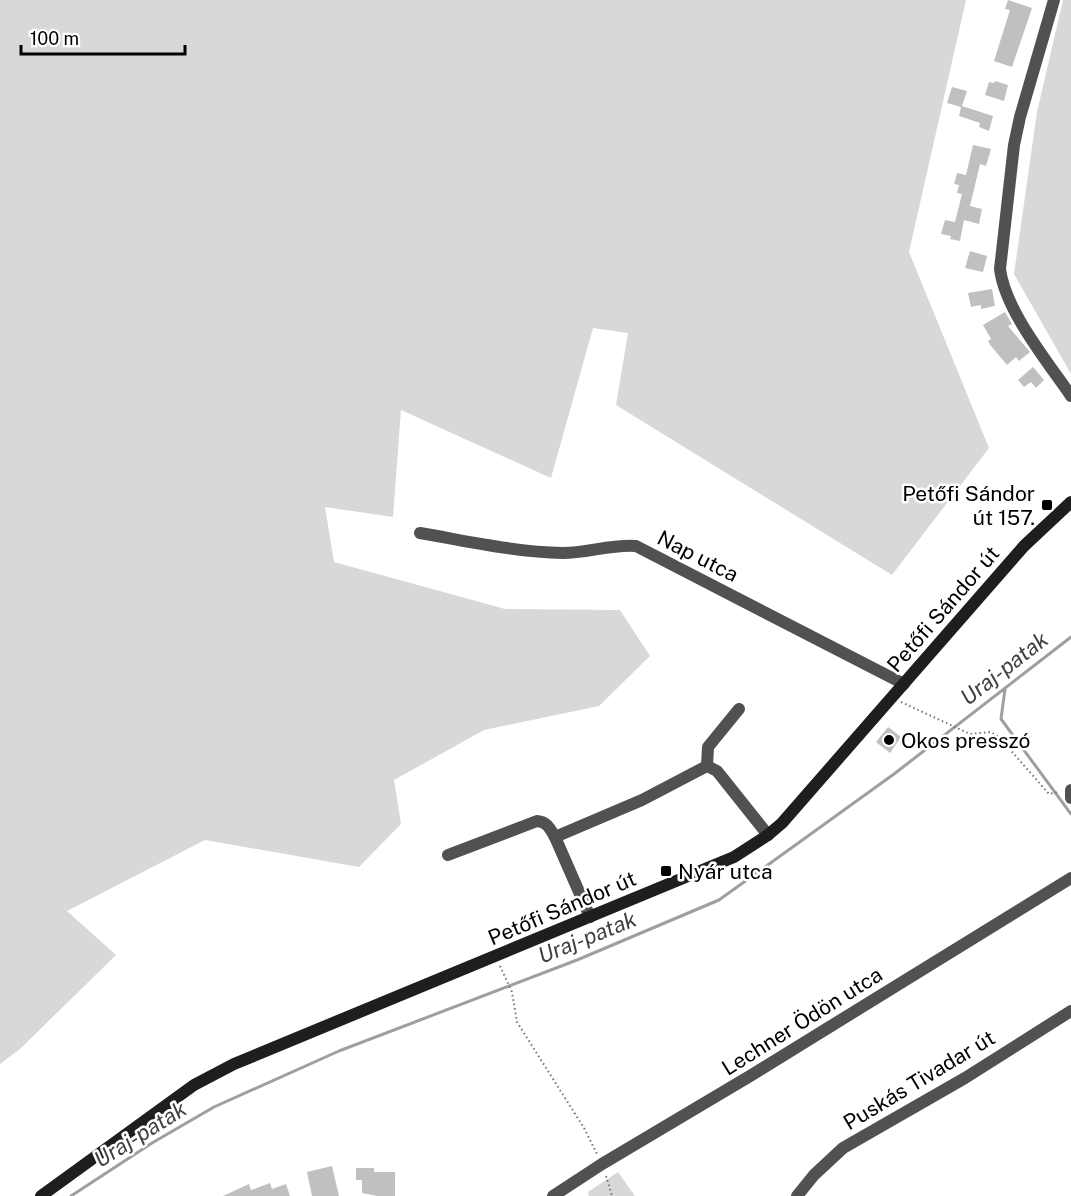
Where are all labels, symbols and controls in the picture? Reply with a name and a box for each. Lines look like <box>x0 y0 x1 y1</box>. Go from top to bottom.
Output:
scale bar <box>21 18 184 56</box>
text: 100 m <box>30 28 79 49</box>
place label: Petőfi Sándor út 157. <box>902 481 1035 530</box>
marker: Petőfi Sándor út 157. <box>1040 498 1054 512</box>
street label: Nap utca <box>653 525 743 587</box>
street label: Petőfi Sándor út <box>882 541 1004 677</box>
water label: Uraj-patak <box>955 626 1053 710</box>
place label: Okos presszó <box>901 728 1030 753</box>
marker: Okos presszó <box>882 733 896 747</box>
place label: Nyár utca <box>678 859 773 884</box>
marker: Nyár utca <box>659 864 673 878</box>
street label: Petőfi Sándor út <box>484 866 640 950</box>
water label: Uraj-patak <box>534 905 640 968</box>
street label: Lechner Ödön utca <box>717 962 887 1080</box>
street label: Puskás Tivadar út <box>839 1025 999 1135</box>
water label: Uraj-patak <box>89 1095 191 1173</box>

